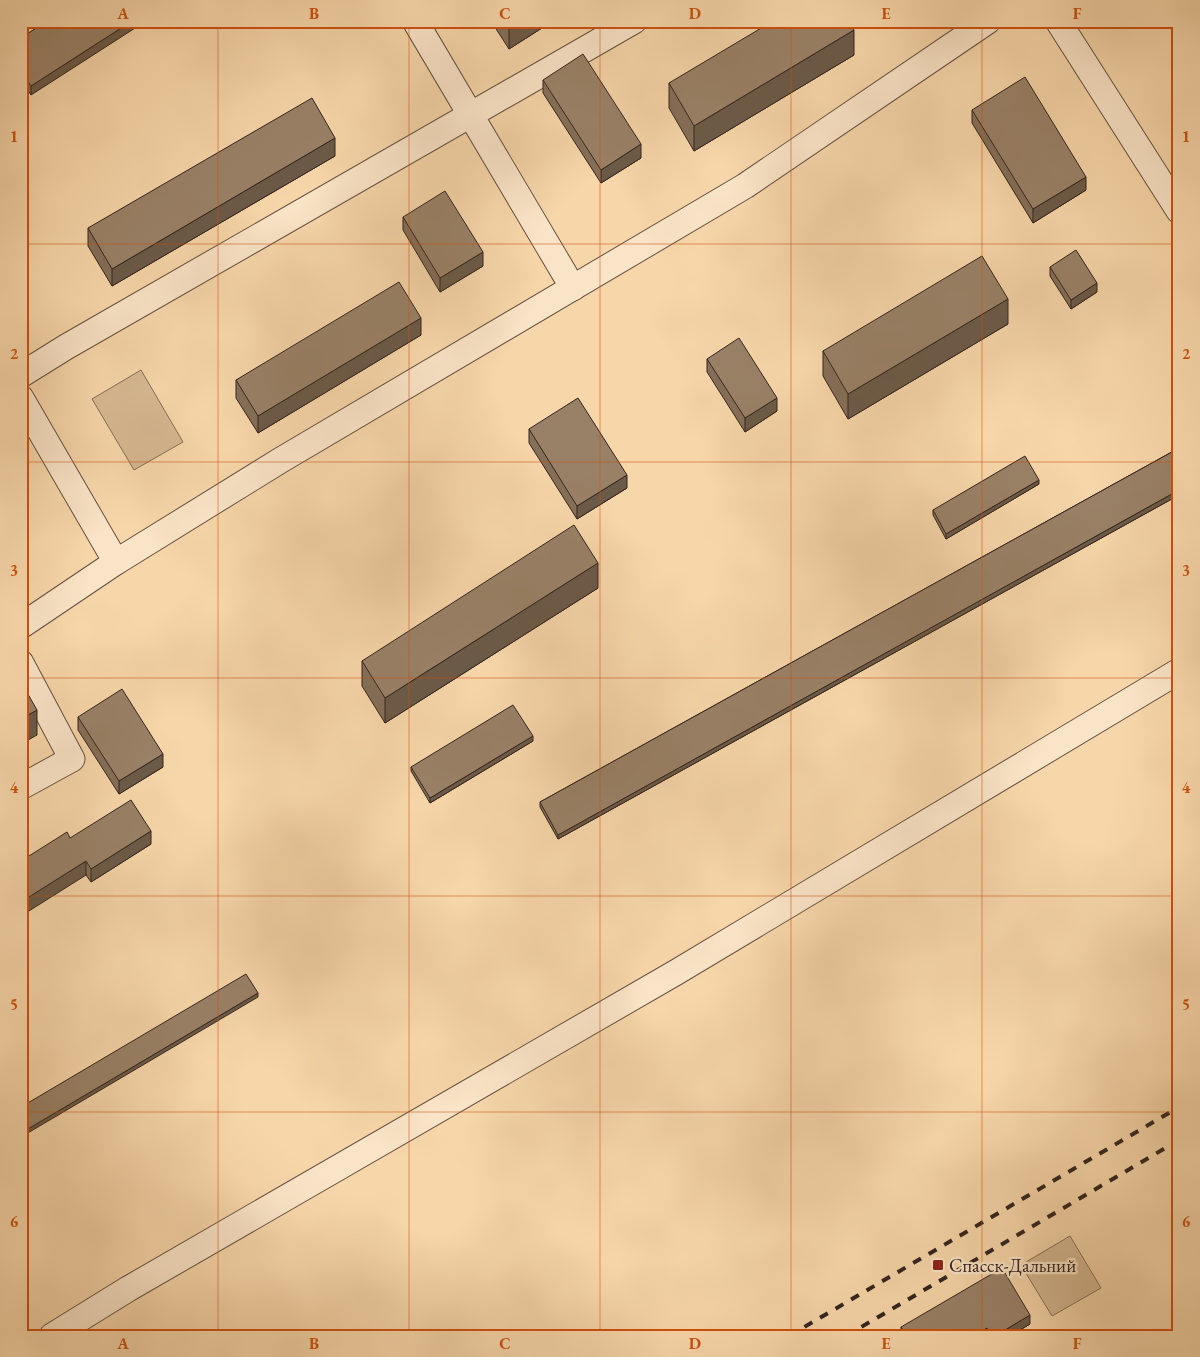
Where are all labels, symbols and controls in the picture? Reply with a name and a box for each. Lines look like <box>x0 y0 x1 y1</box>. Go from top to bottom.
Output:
text: A <box>116 3 129 24</box>
text: B <box>309 3 319 24</box>
text: C <box>499 3 511 24</box>
text: D <box>689 3 701 24</box>
text: E <box>881 3 891 24</box>
text: F <box>1073 3 1082 24</box>
text: 1 <box>10 126 18 147</box>
text: 1 <box>1182 126 1190 147</box>
text: 2 <box>10 343 19 364</box>
text: 2 <box>1182 343 1191 364</box>
text: 3 <box>10 560 18 581</box>
text: 3 <box>1182 560 1190 581</box>
text: 4 <box>10 777 19 798</box>
text: 4 <box>1182 777 1191 798</box>
text: 5 <box>10 994 18 1015</box>
text: 5 <box>1182 994 1190 1015</box>
text: 6 <box>10 1211 19 1232</box>
text: 6 <box>1182 1211 1191 1232</box>
place label: Спасск-Дальний <box>949 1253 1076 1278</box>
marker: Спасск-Дальний <box>931 1258 945 1272</box>
text: A <box>116 1333 129 1354</box>
text: B <box>309 1333 319 1354</box>
text: C <box>499 1333 511 1354</box>
text: D <box>689 1333 701 1354</box>
text: E <box>881 1333 891 1354</box>
text: F <box>1073 1333 1082 1354</box>

